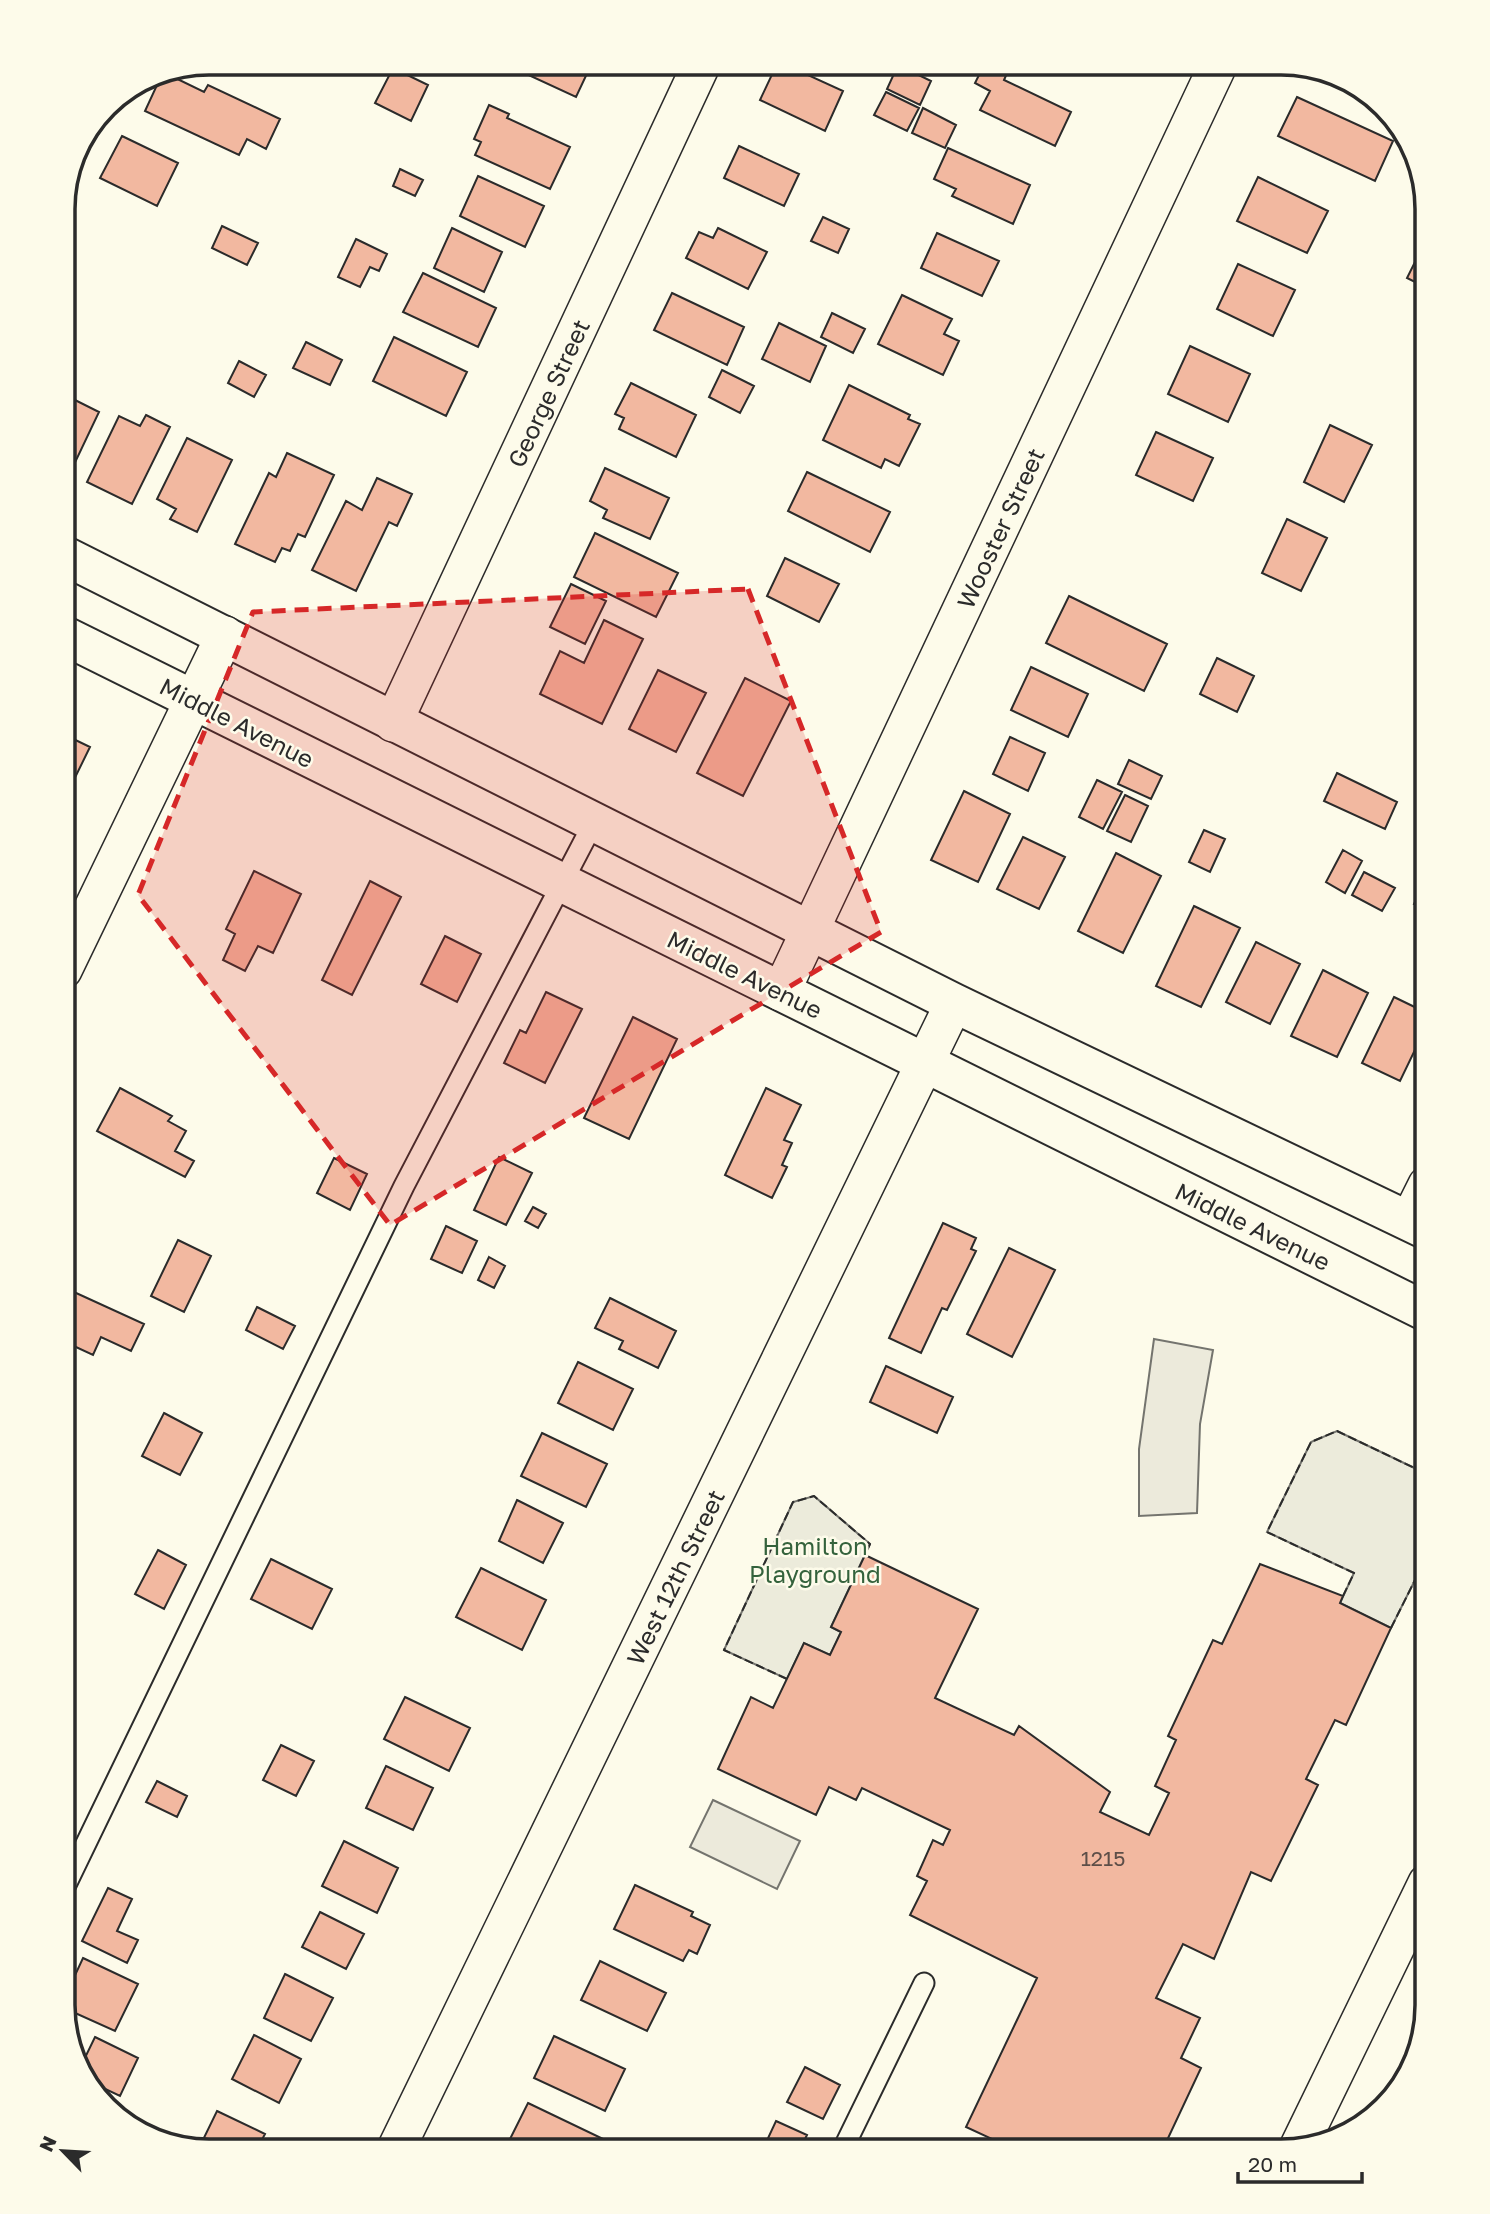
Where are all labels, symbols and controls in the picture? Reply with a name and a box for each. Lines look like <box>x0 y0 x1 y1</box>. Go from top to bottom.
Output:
street label: George Street <box>501 314 595 472</box>
street label: Wooster Street <box>950 443 1050 613</box>
street label: Middle Avenue <box>155 671 319 773</box>
street label: Middle Avenue <box>663 924 827 1024</box>
street label: Middle Avenue <box>1171 1176 1335 1276</box>
street label: West 12th Street <box>620 1485 730 1669</box>
park label: Hamilton Playground <box>749 1531 881 1588</box>
house number: 1215 <box>1081 1845 1125 1871</box>
north arrow <box>28 2116 98 2186</box>
text: N <box>34 2132 61 2155</box>
scale bar <box>1238 2140 1362 2184</box>
text: 20 m <box>1248 2151 1297 2177</box>

